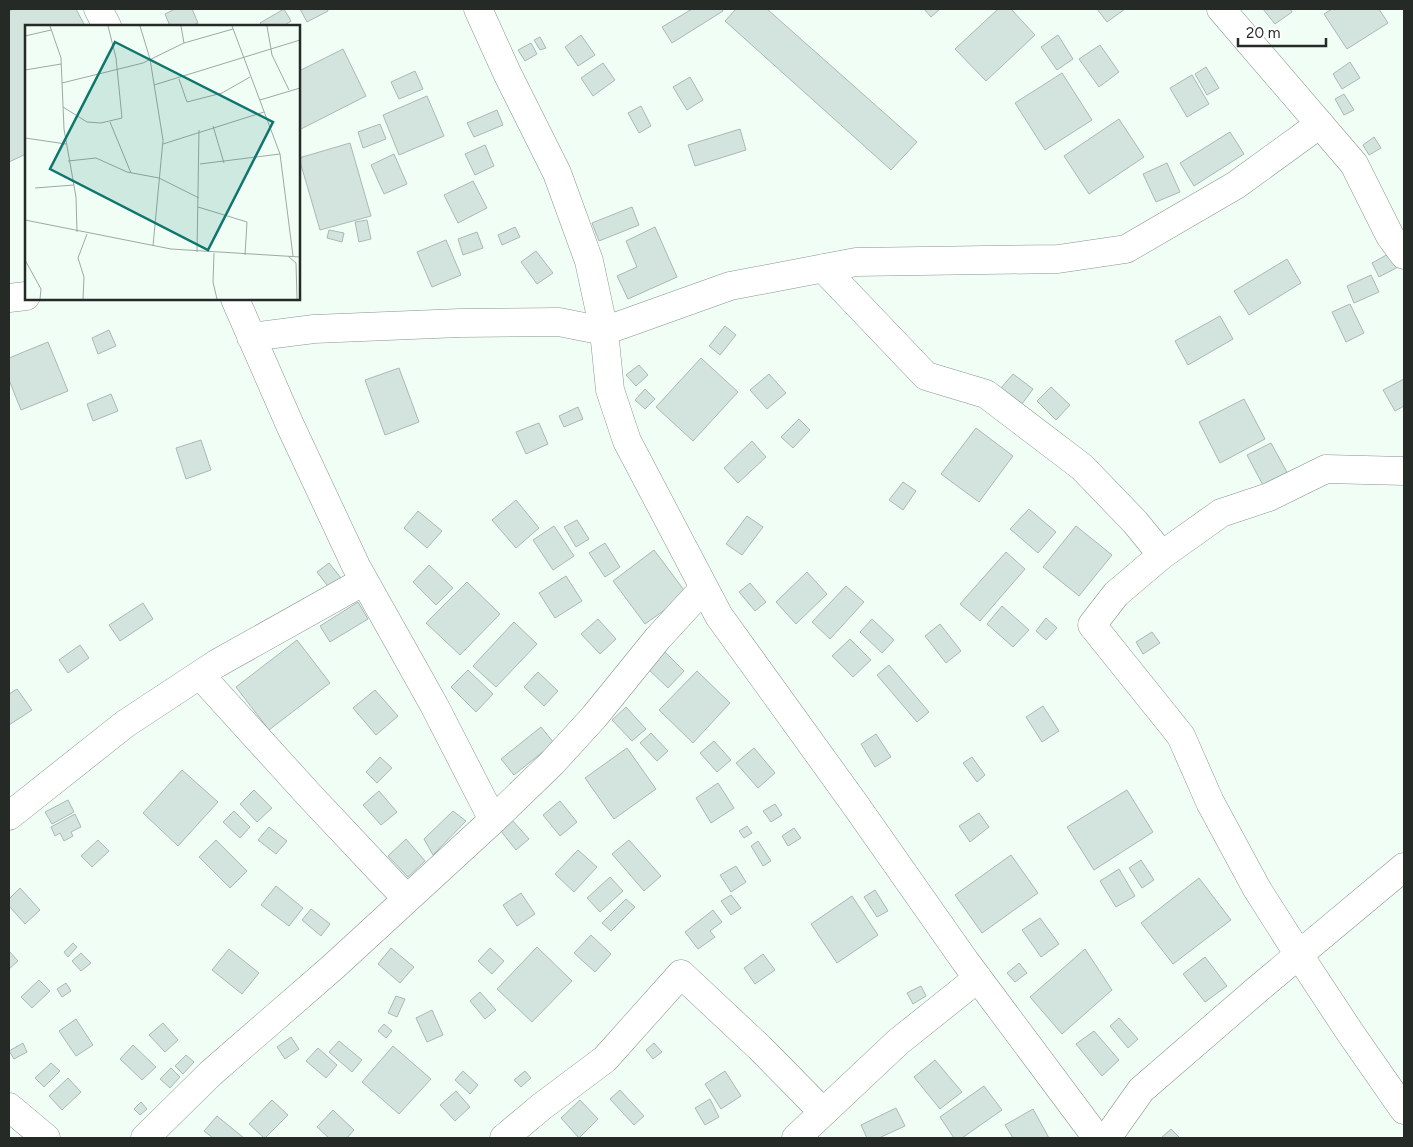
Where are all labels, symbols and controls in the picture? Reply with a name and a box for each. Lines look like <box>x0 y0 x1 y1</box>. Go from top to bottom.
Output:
scale bar <box>1238 15 1326 47</box>
text: 20 m <box>1246 24 1280 42</box>
inset map <box>25 25 300 300</box>

